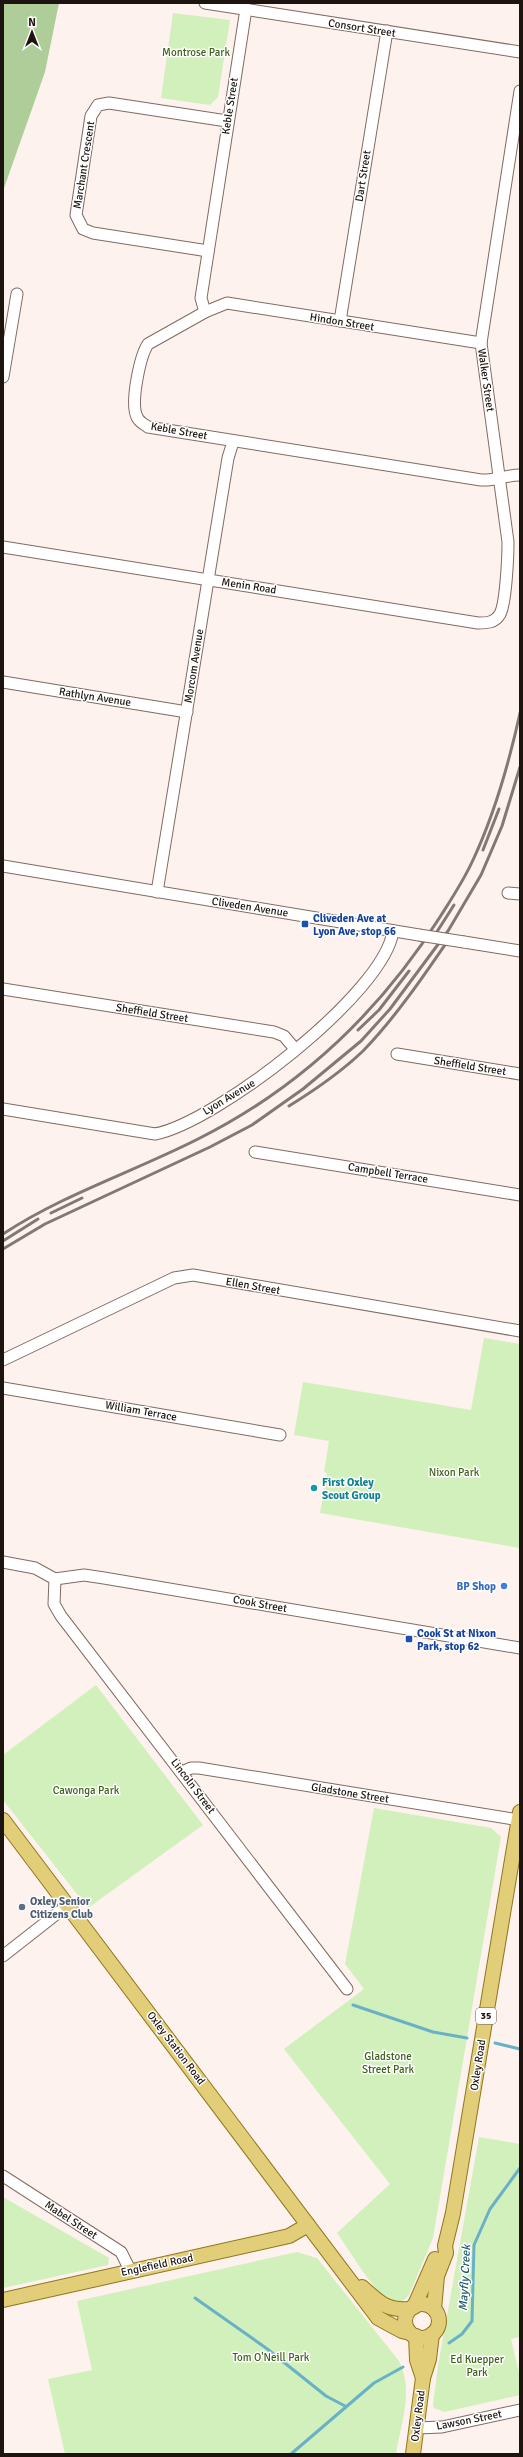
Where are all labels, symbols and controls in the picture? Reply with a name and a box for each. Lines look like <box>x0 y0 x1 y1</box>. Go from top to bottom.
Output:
north arrow <box>12 12 52 52</box>
text: N <box>28 16 36 29</box>
street label: Consort Street <box>327 16 397 40</box>
park label: Montrose Park <box>162 46 230 59</box>
street label: Keble Street <box>219 76 241 135</box>
street label: Marchant Crescent <box>71 120 97 210</box>
street label: Dart Street <box>353 149 373 203</box>
street label: Hindon Street <box>309 310 375 334</box>
street label: Walker Street <box>475 348 497 413</box>
street label: Keble Street <box>150 420 209 442</box>
street label: Menin Road <box>221 575 278 597</box>
street label: Morcom Avenue <box>182 628 206 704</box>
street label: Rathlyn Avenue <box>58 685 132 709</box>
street label: Cliveden Avenue <box>211 895 289 919</box>
place label: Cliveden Ave at Lyon Ave, stop 66 <box>313 912 396 938</box>
marker: Cliveden Ave at Lyon Ave, stop 66 <box>300 919 310 929</box>
street label: Sheffield Street <box>115 1001 189 1025</box>
street label: Sheffield Street <box>433 1054 507 1078</box>
street label: Lyon Avenue <box>200 1076 258 1118</box>
street label: Campbell Terrace <box>347 1160 429 1186</box>
street label: Ellen Street <box>225 1275 281 1297</box>
street label: William Terrace <box>104 1398 178 1424</box>
park label: Nixon Park <box>429 1466 480 1479</box>
place label: First Oxley Scout Group <box>322 1476 381 1502</box>
marker: First Oxley Scout Group <box>309 1483 319 1493</box>
place label: BP Shop <box>457 1580 496 1593</box>
marker: BP Shop <box>499 1581 509 1591</box>
street label: Cook Street <box>232 1593 288 1615</box>
place label: Cook St at Nixon Park, stop 62 <box>417 1627 496 1653</box>
marker: Cook St at Nixon Park, stop 62 <box>404 1634 414 1644</box>
street label: Lincoln Street <box>168 1756 218 1816</box>
street label: Gladstone Street <box>310 1780 390 1806</box>
park label: Cawonga Park <box>53 1784 120 1797</box>
place label: Oxley Senior Citizens Club <box>30 1895 93 1921</box>
marker: Oxley Senior Citizens Club <box>17 1902 27 1912</box>
road number: 35 <box>476 2008 496 2024</box>
street label: Oxley Station Road <box>144 2009 208 2087</box>
street label: Oxley Road <box>468 2038 488 2092</box>
park label: Gladstone Street Park <box>362 2050 415 2076</box>
street label: Mabel Street <box>42 2198 100 2242</box>
water label: Mayfly Creek <box>456 2243 474 2312</box>
street label: Englefield Road <box>120 2251 194 2279</box>
park label: Tom O'Neill Park <box>233 2351 310 2364</box>
park label: Ed Kuepper Park <box>450 2353 504 2379</box>
street label: Oxley Road <box>408 2389 428 2442</box>
street label: Lawson Street <box>435 2407 503 2433</box>

